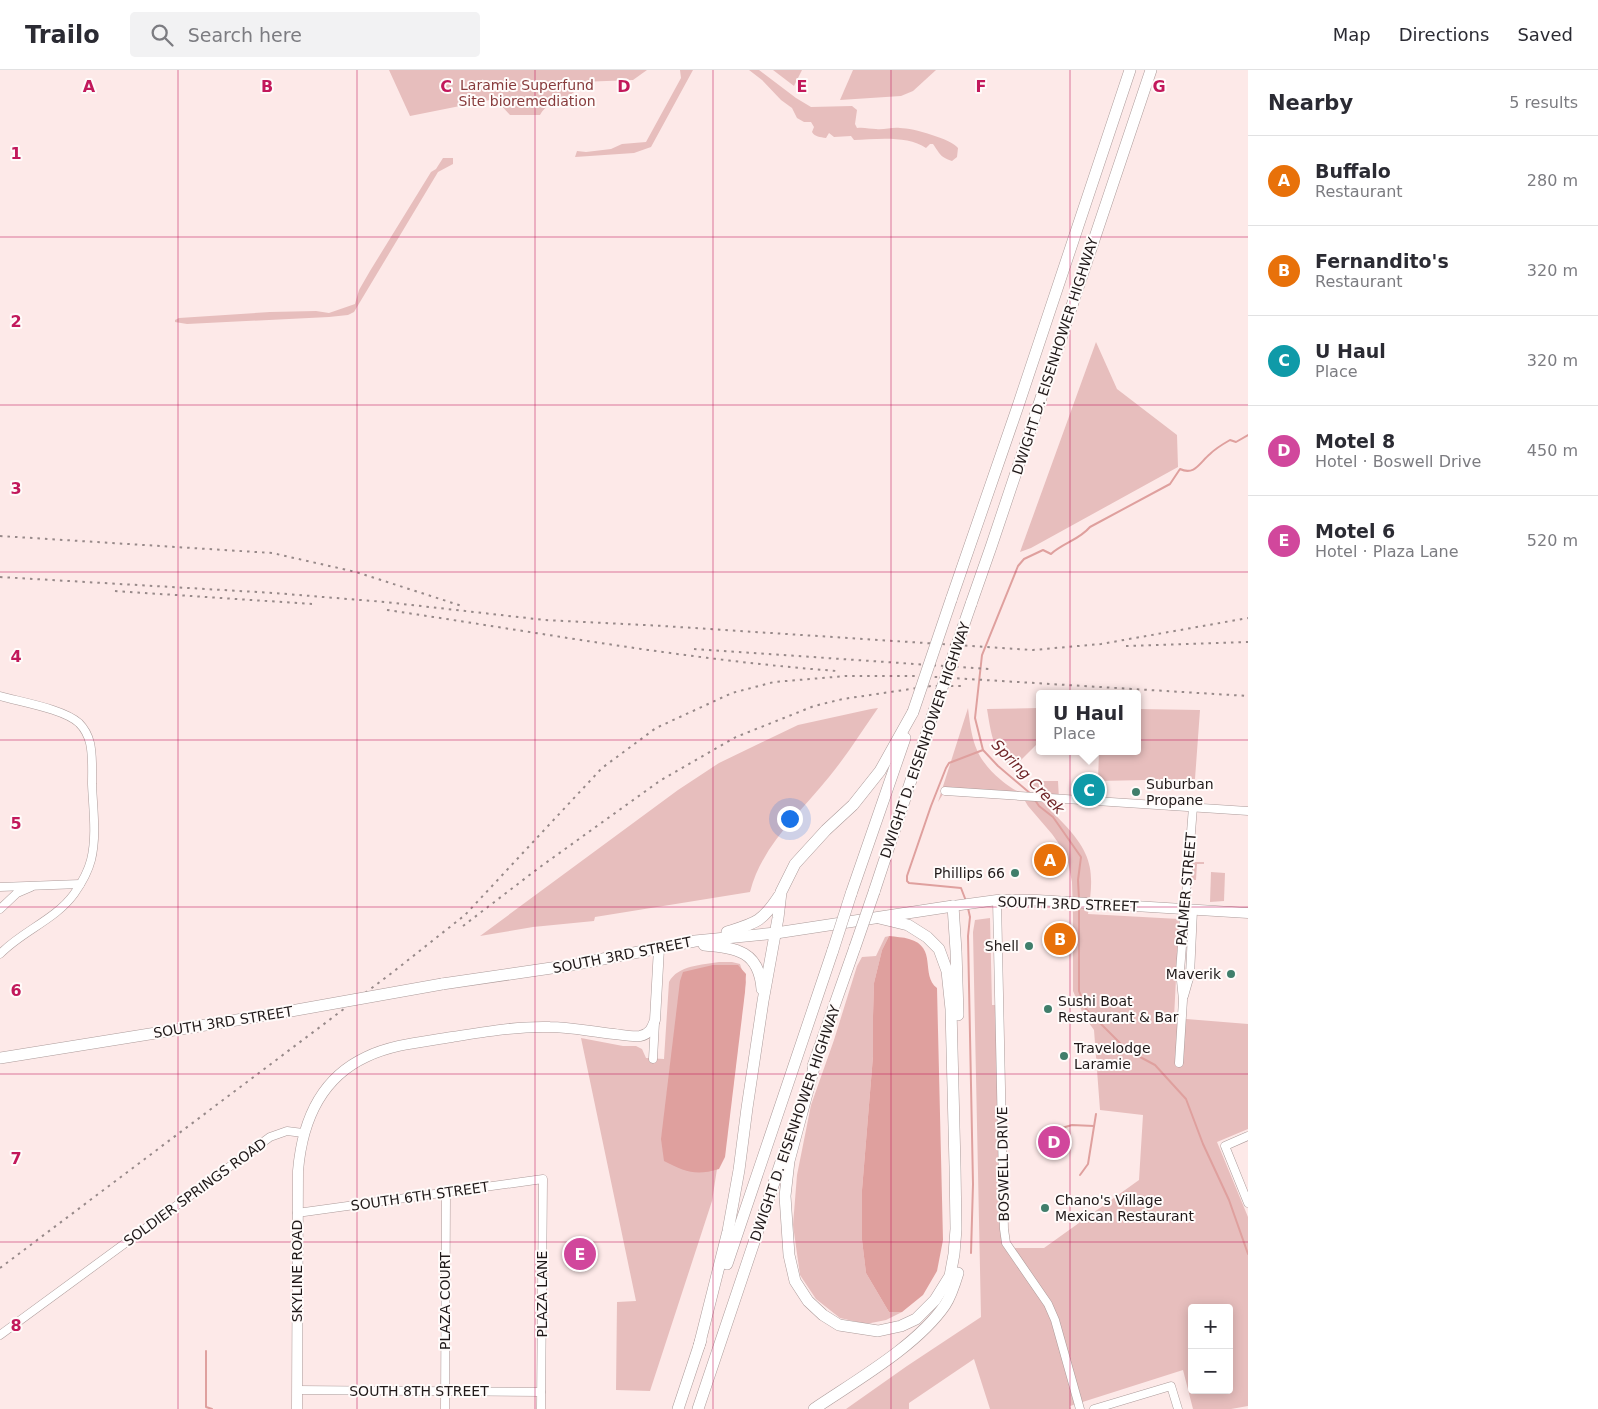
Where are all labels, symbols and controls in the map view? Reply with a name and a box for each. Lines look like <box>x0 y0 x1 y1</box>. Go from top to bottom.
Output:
search box <box>130 12 480 57</box>
text: Trailo <box>25 21 100 49</box>
icon: search <box>148 21 176 49</box>
text: Search here <box>188 24 302 46</box>
text: Map <box>1333 24 1371 45</box>
text: Directions <box>1399 24 1489 45</box>
text: Saved <box>1517 24 1573 45</box>
text: A <box>83 77 96 96</box>
text: B <box>261 77 273 96</box>
text: C <box>440 77 452 96</box>
park label: Laramie Superfund Site bioremediation <box>458 77 596 109</box>
text: D <box>617 77 631 96</box>
text: E <box>797 77 807 96</box>
text: F <box>976 77 986 96</box>
text: G <box>1152 77 1166 96</box>
text: Nearby <box>1268 91 1353 115</box>
text: 5 results <box>1509 93 1578 112</box>
text: 1 <box>10 144 22 163</box>
text: Buffalo <box>1315 160 1391 182</box>
text: A <box>1278 171 1290 190</box>
text: 280 m <box>1527 171 1578 190</box>
text: Restaurant <box>1315 182 1403 201</box>
street label: DWIGHT D. EISENHOWER HIGHWAY <box>1009 235 1101 477</box>
text: Fernandito's <box>1315 250 1449 272</box>
text: B <box>1278 261 1290 280</box>
text: 320 m <box>1527 261 1578 280</box>
text: Restaurant <box>1315 272 1403 291</box>
text: 2 <box>10 312 22 331</box>
text: U Haul <box>1315 340 1386 362</box>
text: C <box>1278 351 1290 370</box>
text: 320 m <box>1527 351 1578 370</box>
text: Place <box>1315 362 1358 381</box>
text: Motel 8 <box>1315 430 1395 452</box>
text: D <box>1277 441 1291 460</box>
text: 450 m <box>1527 441 1578 460</box>
text: Hotel · Boswell Drive <box>1315 452 1481 471</box>
text: 3 <box>10 479 22 498</box>
text: Motel 6 <box>1315 520 1395 542</box>
text: E <box>1279 531 1289 550</box>
text: 520 m <box>1527 531 1578 550</box>
text: Hotel · Plaza Lane <box>1315 542 1459 561</box>
street label: DWIGHT D. EISENHOWER HIGHWAY <box>877 619 973 860</box>
text: 4 <box>10 647 22 666</box>
popup <box>1036 690 1141 755</box>
text: U Haul <box>1053 702 1124 724</box>
text: Place <box>1053 724 1096 743</box>
water label: Spring Creek <box>988 736 1069 819</box>
pin: C <box>1073 771 1105 809</box>
place label: Suburban Propane <box>1146 776 1214 808</box>
marker: Suburban Propane <box>1130 786 1142 798</box>
your location <box>777 806 803 832</box>
text: 5 <box>10 814 22 833</box>
street label: PALMER STREET <box>1173 831 1199 946</box>
pin: A <box>1034 841 1066 879</box>
place label: Phillips 66 <box>934 865 1005 881</box>
marker: Phillips 66 <box>1009 867 1021 879</box>
street label: SOUTH 3RD STREET <box>997 894 1139 914</box>
pin: B <box>1044 920 1076 958</box>
street label: SOUTH 3RD STREET <box>551 934 693 976</box>
place label: Shell <box>985 938 1019 954</box>
marker: Shell <box>1023 940 1035 952</box>
place label: Maverik <box>1166 966 1222 982</box>
marker: Maverik <box>1225 968 1237 980</box>
text: 6 <box>10 981 22 1000</box>
place label: Sushi Boat Restaurant & Bar <box>1058 993 1179 1025</box>
street label: DWIGHT D. EISENHOWER HIGHWAY <box>747 1002 843 1243</box>
street label: SOUTH 3RD STREET <box>152 1003 294 1041</box>
marker: Sushi Boat Restaurant & Bar <box>1042 1003 1054 1015</box>
place label: Travelodge Laramie <box>1073 1040 1151 1072</box>
marker: Travelodge Laramie <box>1058 1050 1070 1062</box>
street label: BOSWELL DRIVE <box>994 1106 1012 1222</box>
pin: D <box>1038 1123 1070 1161</box>
street label: SOLDIER SPRINGS ROAD <box>121 1135 269 1249</box>
text: 7 <box>10 1149 22 1168</box>
street label: SOUTH 6TH STREET <box>350 1178 491 1214</box>
place label: Chano's Village Mexican Restaurant <box>1055 1192 1194 1224</box>
marker: Chano's Village Mexican Restaurant <box>1039 1202 1051 1214</box>
street label: SKYLINE ROAD <box>289 1220 305 1322</box>
pin: E <box>564 1235 596 1273</box>
street label: PLAZA LANE <box>534 1251 550 1337</box>
street label: PLAZA COURT <box>437 1252 453 1350</box>
map controls <box>1188 1304 1233 1394</box>
button: + <box>1188 1304 1233 1349</box>
text: 8 <box>10 1316 22 1335</box>
button: − <box>1188 1349 1233 1394</box>
street label: SOUTH 8TH STREET <box>349 1383 489 1399</box>

